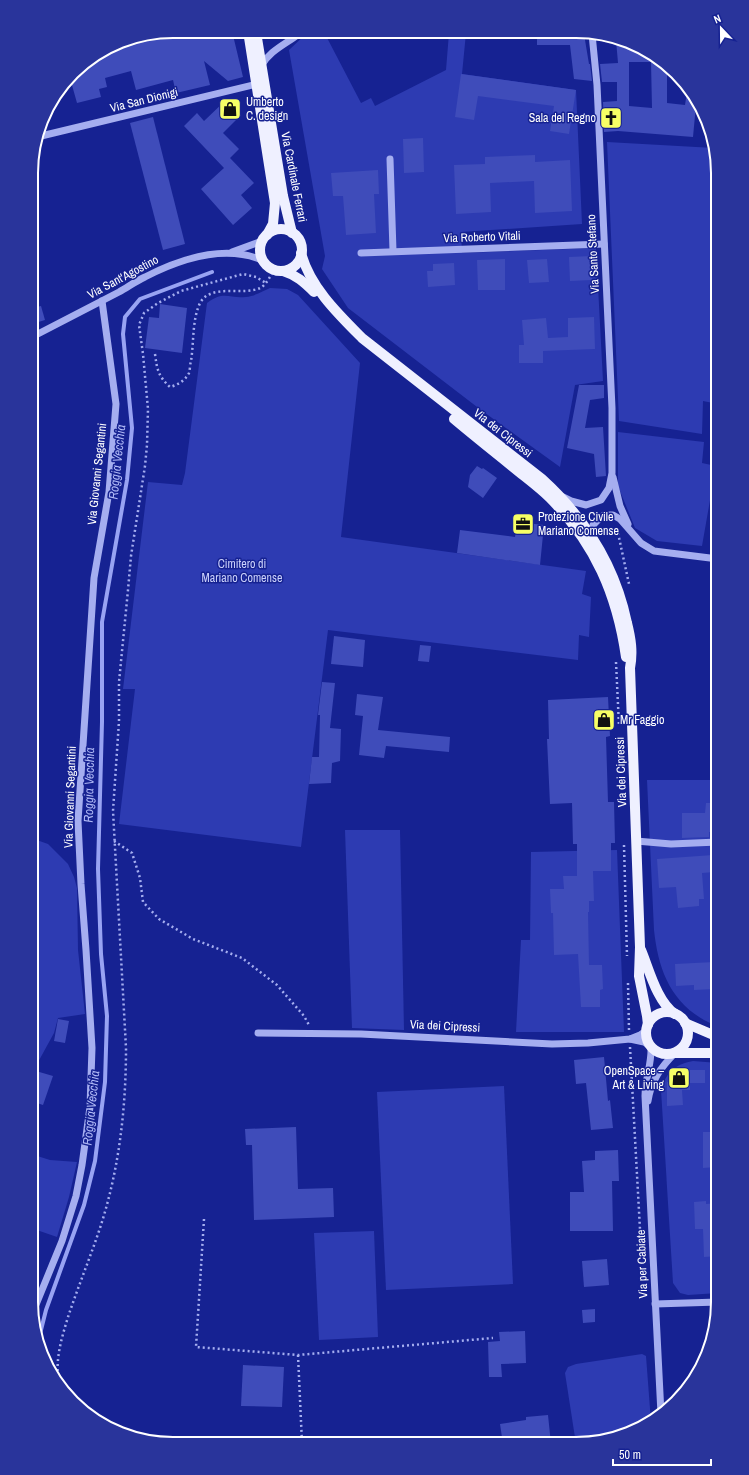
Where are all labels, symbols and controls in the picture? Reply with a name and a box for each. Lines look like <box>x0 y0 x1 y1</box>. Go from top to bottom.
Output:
north arrow <box>701 8 741 48</box>
text: N <box>712 11 723 26</box>
street label: Via San Dionigi <box>108 84 180 116</box>
place label: Umberto C. design <box>246 94 288 124</box>
shop icon: Umberto C. design <box>217 96 243 122</box>
church icon: Sala del Regno <box>598 105 624 131</box>
place label: Sala del Regno <box>529 110 596 126</box>
street label: Via Cardinale Ferrari <box>277 130 311 224</box>
street label: Via Santo Stefano <box>583 214 603 294</box>
street label: Via Roberto Vitali <box>443 228 521 246</box>
street label: Via Sant'Agostino <box>85 252 161 302</box>
street label: Via dei Cipressi <box>470 405 536 461</box>
street label: Via Giovanni Segantini <box>84 422 110 526</box>
water label: Roggia Vecchia <box>105 424 129 500</box>
place label: Protezione Civile Mariano Comense <box>538 509 619 539</box>
office icon: Protezione Civile Mariano Comense <box>510 511 536 537</box>
park label: Cimitero di Mariano Comense <box>202 556 282 586</box>
shop icon: Mr Faggio <box>591 707 617 733</box>
place label: Mr Faggio <box>620 712 664 728</box>
street label: Via dei Cipressi <box>612 737 630 807</box>
street label: Via Giovanni Segantini <box>60 746 80 848</box>
water label: Roggia Vecchia <box>80 747 98 823</box>
street label: Via dei Cipressi <box>409 1016 481 1036</box>
place label: OpenSpace – Art & Living <box>604 1063 665 1093</box>
shop icon: OpenSpace – Art & Living <box>666 1065 692 1091</box>
water label: Roggia Vecchia <box>79 1070 103 1146</box>
street label: Via per Cabiate <box>633 1229 651 1299</box>
scale bar <box>613 1441 711 1467</box>
text: 50 m <box>619 1447 641 1463</box>

